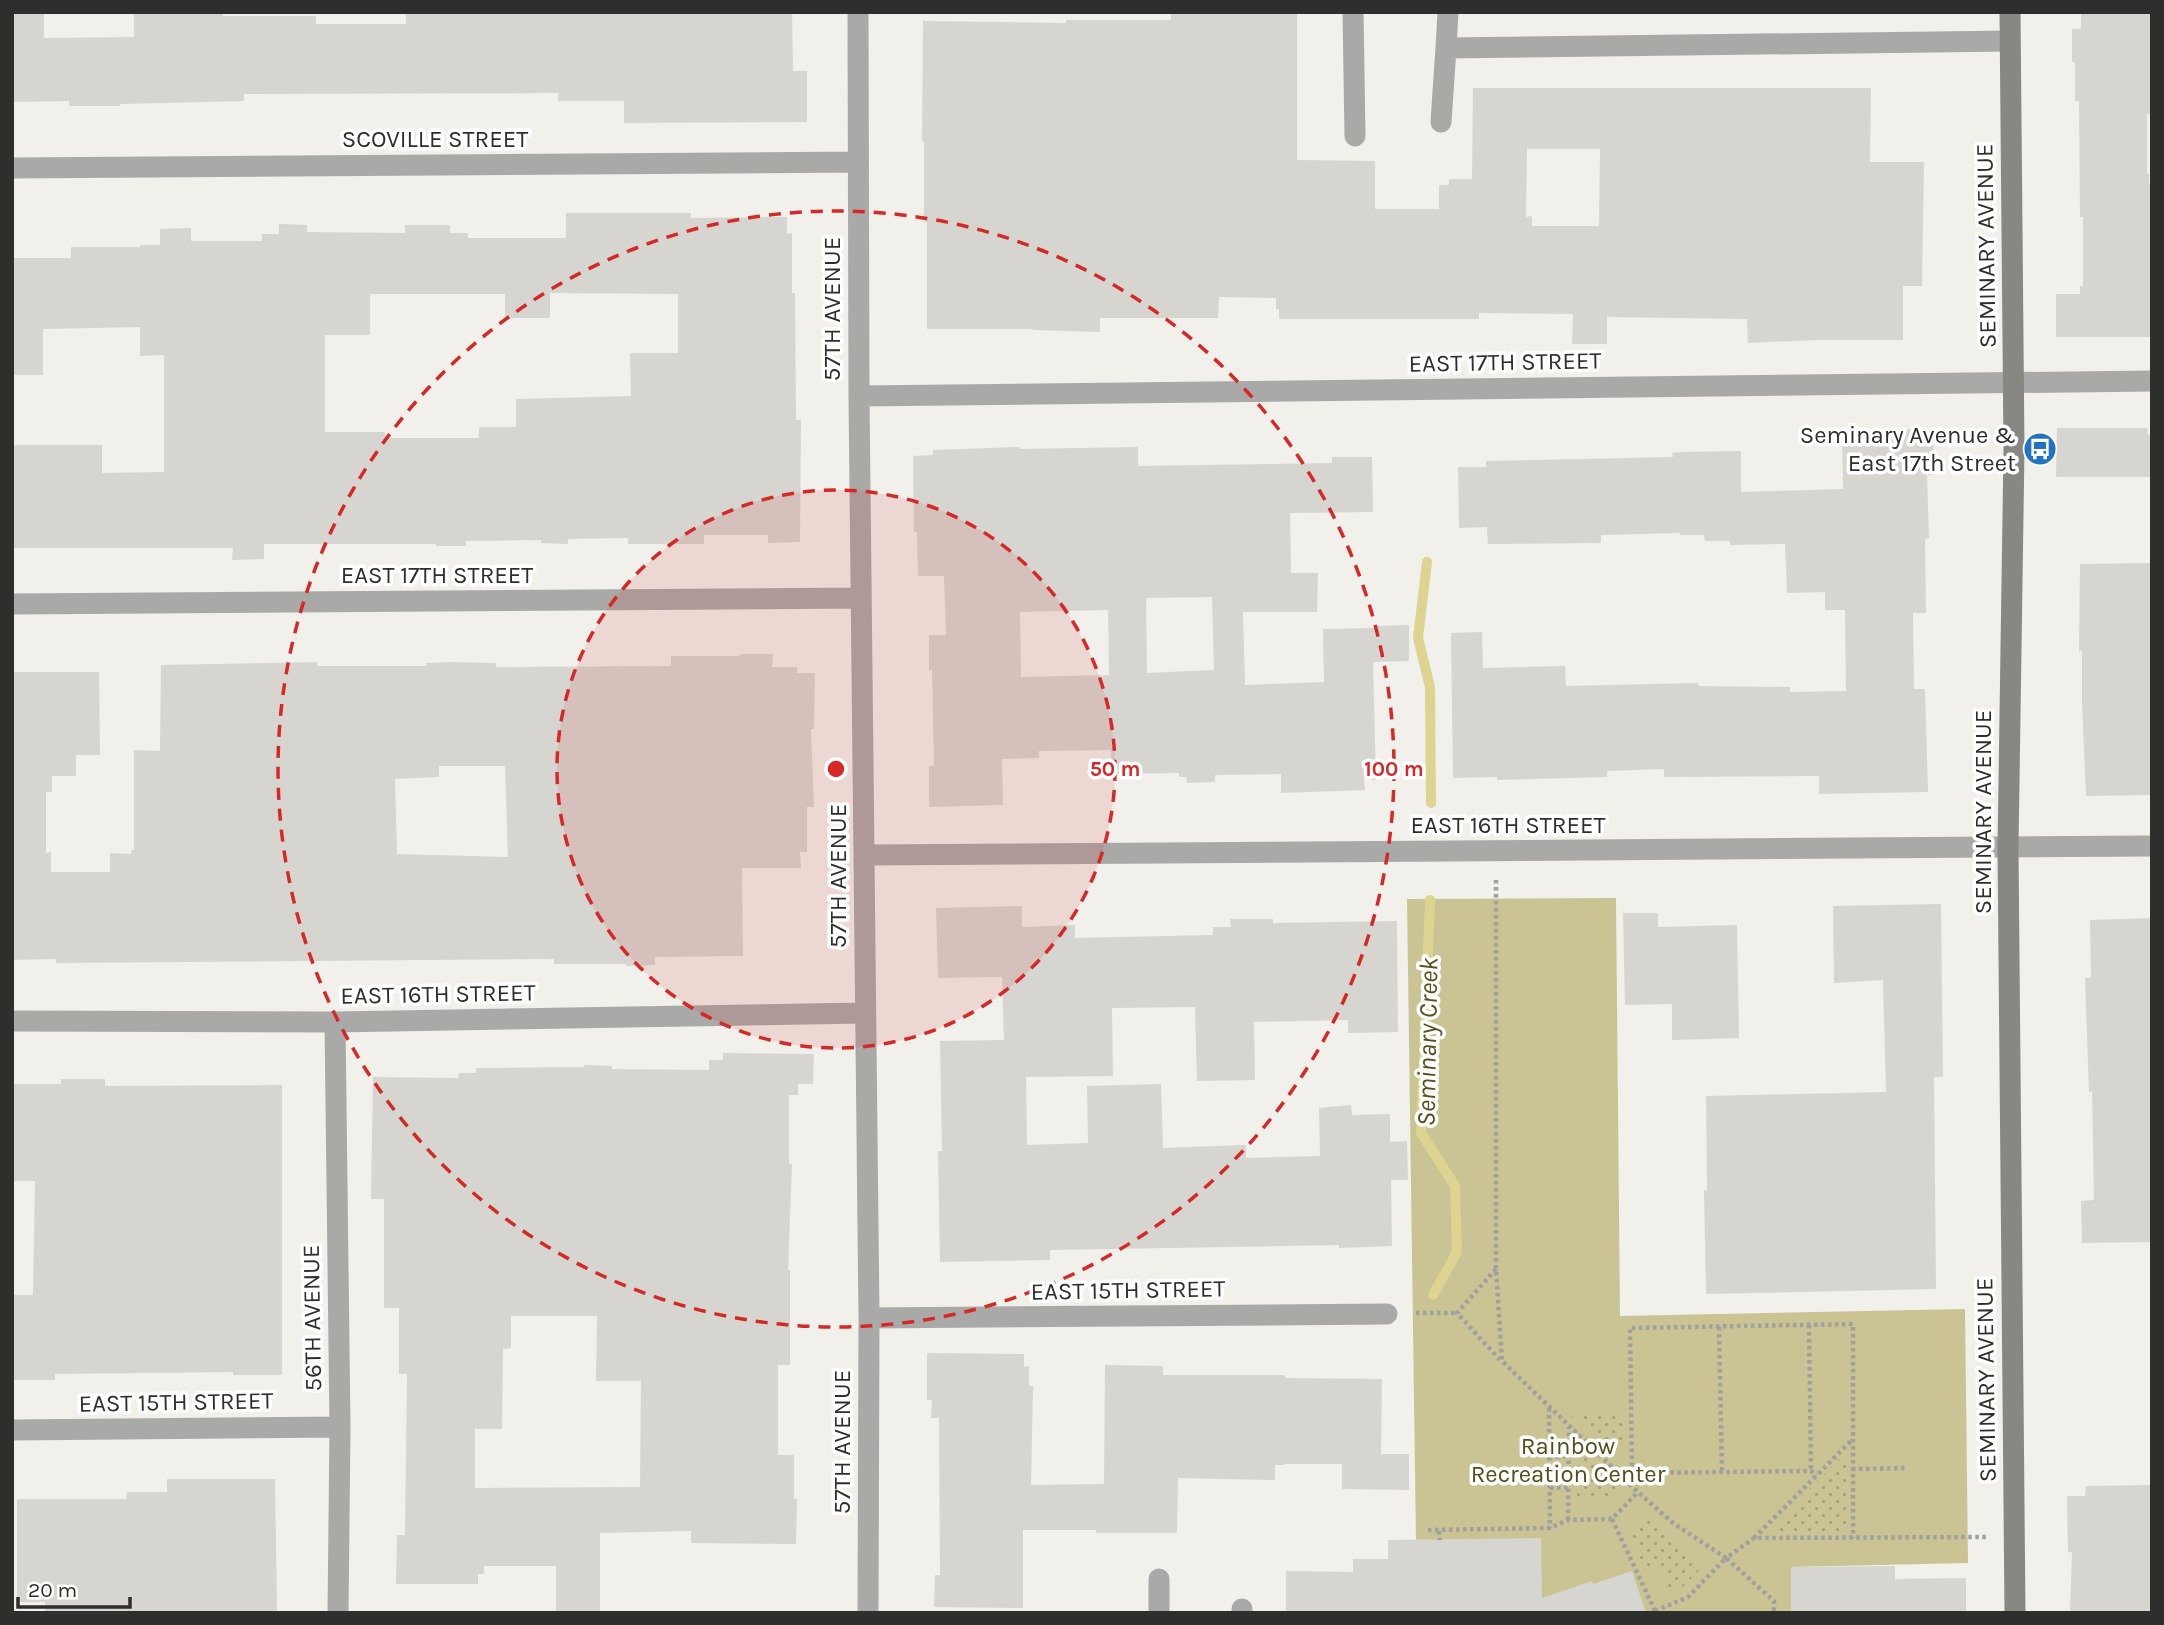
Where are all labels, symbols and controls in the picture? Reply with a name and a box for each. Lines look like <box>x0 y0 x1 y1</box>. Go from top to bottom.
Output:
street label: SCOVILLE STREET <box>342 125 528 153</box>
street label: SEMINARY AVENUE <box>1970 144 2002 348</box>
street label: 57TH AVENUE <box>818 237 846 381</box>
street label: EAST 17TH STREET <box>1408 346 1602 378</box>
place label: Seminary Avenue & East 17th Street <box>1800 421 2016 477</box>
bus stop icon: Seminary Avenue & East 17th Street <box>2021 430 2059 468</box>
street label: EAST 17TH STREET <box>341 561 533 589</box>
street label: SEMINARY AVENUE <box>1969 710 1997 914</box>
centre of rings <box>824 757 848 781</box>
text: 50 m <box>1090 757 1140 781</box>
text: 100 m <box>1364 757 1424 781</box>
street label: 57TH AVENUE <box>824 804 852 948</box>
street label: EAST 16TH STREET <box>1410 811 1606 839</box>
water label: Seminary Creek <box>1411 957 1444 1127</box>
street label: EAST 16TH STREET <box>340 978 536 1010</box>
street label: 56TH AVENUE <box>297 1244 327 1392</box>
street label: EAST 15TH STREET <box>1030 1274 1226 1306</box>
street label: SEMINARY AVENUE <box>1970 1278 2002 1482</box>
street label: 57TH AVENUE <box>828 1370 856 1514</box>
street label: EAST 15TH STREET <box>78 1386 274 1418</box>
park label: Rainbow Recreation Center <box>1471 1432 1666 1488</box>
scale bar <box>18 1566 130 1610</box>
text: 20 m <box>28 1578 77 1602</box>

